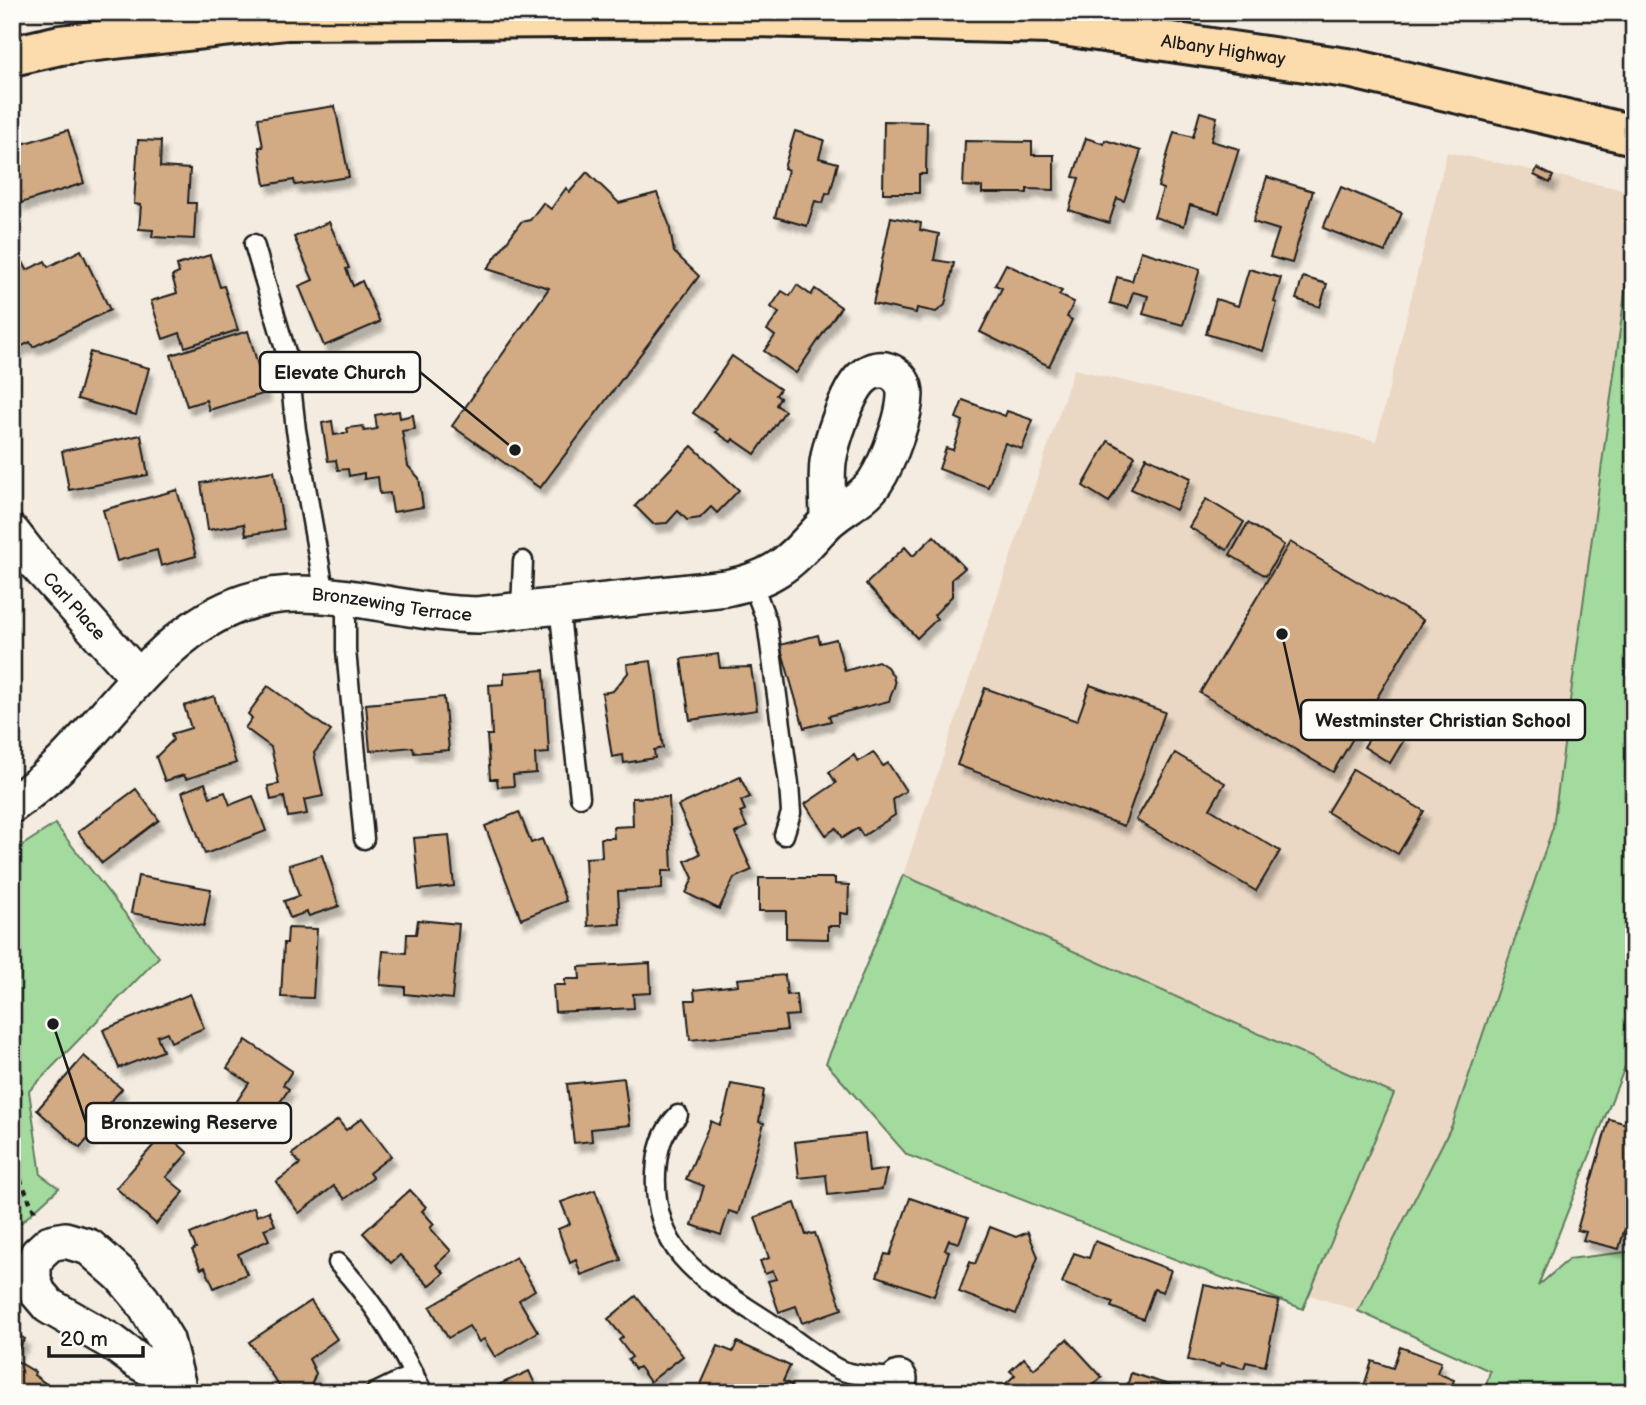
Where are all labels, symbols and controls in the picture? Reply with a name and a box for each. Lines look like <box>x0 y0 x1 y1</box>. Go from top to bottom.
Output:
street label: Albany Highway <box>1160 30 1288 69</box>
callout: Elevate Church <box>260 352 420 392</box>
text: Elevate Church <box>274 362 406 385</box>
street label: Carl Place <box>38 568 110 645</box>
street label: Bronzewing Terrace <box>311 584 473 625</box>
callout: Westminster Christian School <box>1301 700 1585 740</box>
text: Westminster Christian School <box>1315 710 1571 733</box>
callout: Bronzewing Reserve <box>86 1103 291 1143</box>
text: Bronzewing Reserve <box>101 1112 277 1135</box>
scale bar <box>49 1314 144 1358</box>
text: 20 m <box>60 1327 108 1352</box>

